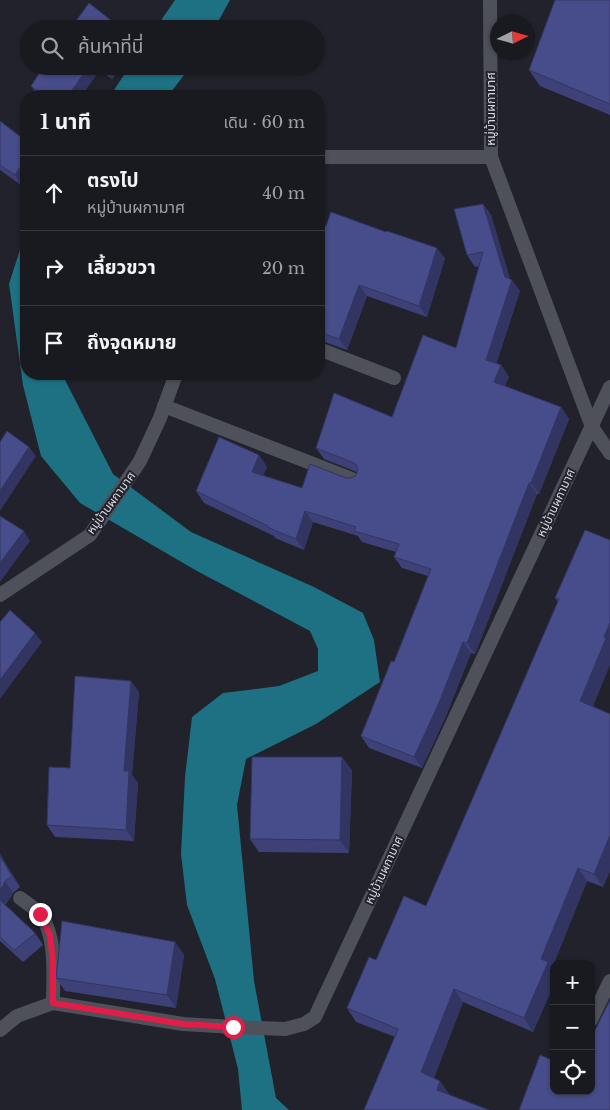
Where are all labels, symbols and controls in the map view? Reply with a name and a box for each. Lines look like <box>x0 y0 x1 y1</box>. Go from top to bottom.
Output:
north arrow <box>490 15 535 60</box>
search box <box>20 20 325 75</box>
icon: search <box>38 34 66 62</box>
text: ค้นหาที่นี่ <box>78 35 143 58</box>
street label: หมู่บ้านผกามาศ <box>483 72 498 146</box>
text: 1 นาที <box>40 109 91 135</box>
text: เดิน · 60 m <box>224 112 305 132</box>
text: ตรงไป <box>87 169 139 192</box>
icon: ahead <box>40 179 68 207</box>
text: 40 m <box>262 183 305 203</box>
text: หมู่บ้านผกามาศ <box>87 197 185 217</box>
icon: right <box>40 254 68 282</box>
text: เลี้ยวขวา <box>87 256 156 279</box>
text: 20 m <box>262 258 305 278</box>
icon: arrive <box>40 329 68 357</box>
text: ถึงจุดหมาย <box>87 331 177 354</box>
street label: หมู่บ้านผกามาศ <box>533 466 578 539</box>
street label: หมู่บ้านผกามาศ <box>83 469 138 537</box>
street label: หมู่บ้านผกามาศ <box>361 833 406 906</box>
route end <box>29 903 52 926</box>
map controls <box>550 960 595 1095</box>
button: + <box>550 960 595 1005</box>
button: − <box>550 1005 595 1050</box>
route start <box>222 1016 245 1039</box>
button: locate <box>550 1050 595 1095</box>

